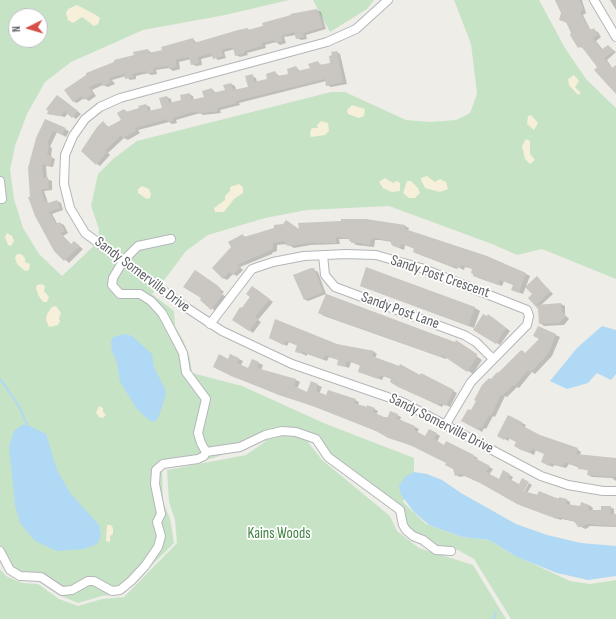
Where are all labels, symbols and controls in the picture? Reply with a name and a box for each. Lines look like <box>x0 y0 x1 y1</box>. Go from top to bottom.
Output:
north arrow <box>8 8 48 48</box>
text: N <box>10 26 23 32</box>
street label: Sandy Somerville Drive <box>91 233 193 317</box>
street label: Sandy Post Crescent <box>388 252 492 302</box>
street label: Sandy Post Lane <box>359 289 441 333</box>
street label: Sandy Somerville Drive <box>386 390 496 458</box>
park label: Kains Woods <box>247 525 311 543</box>

